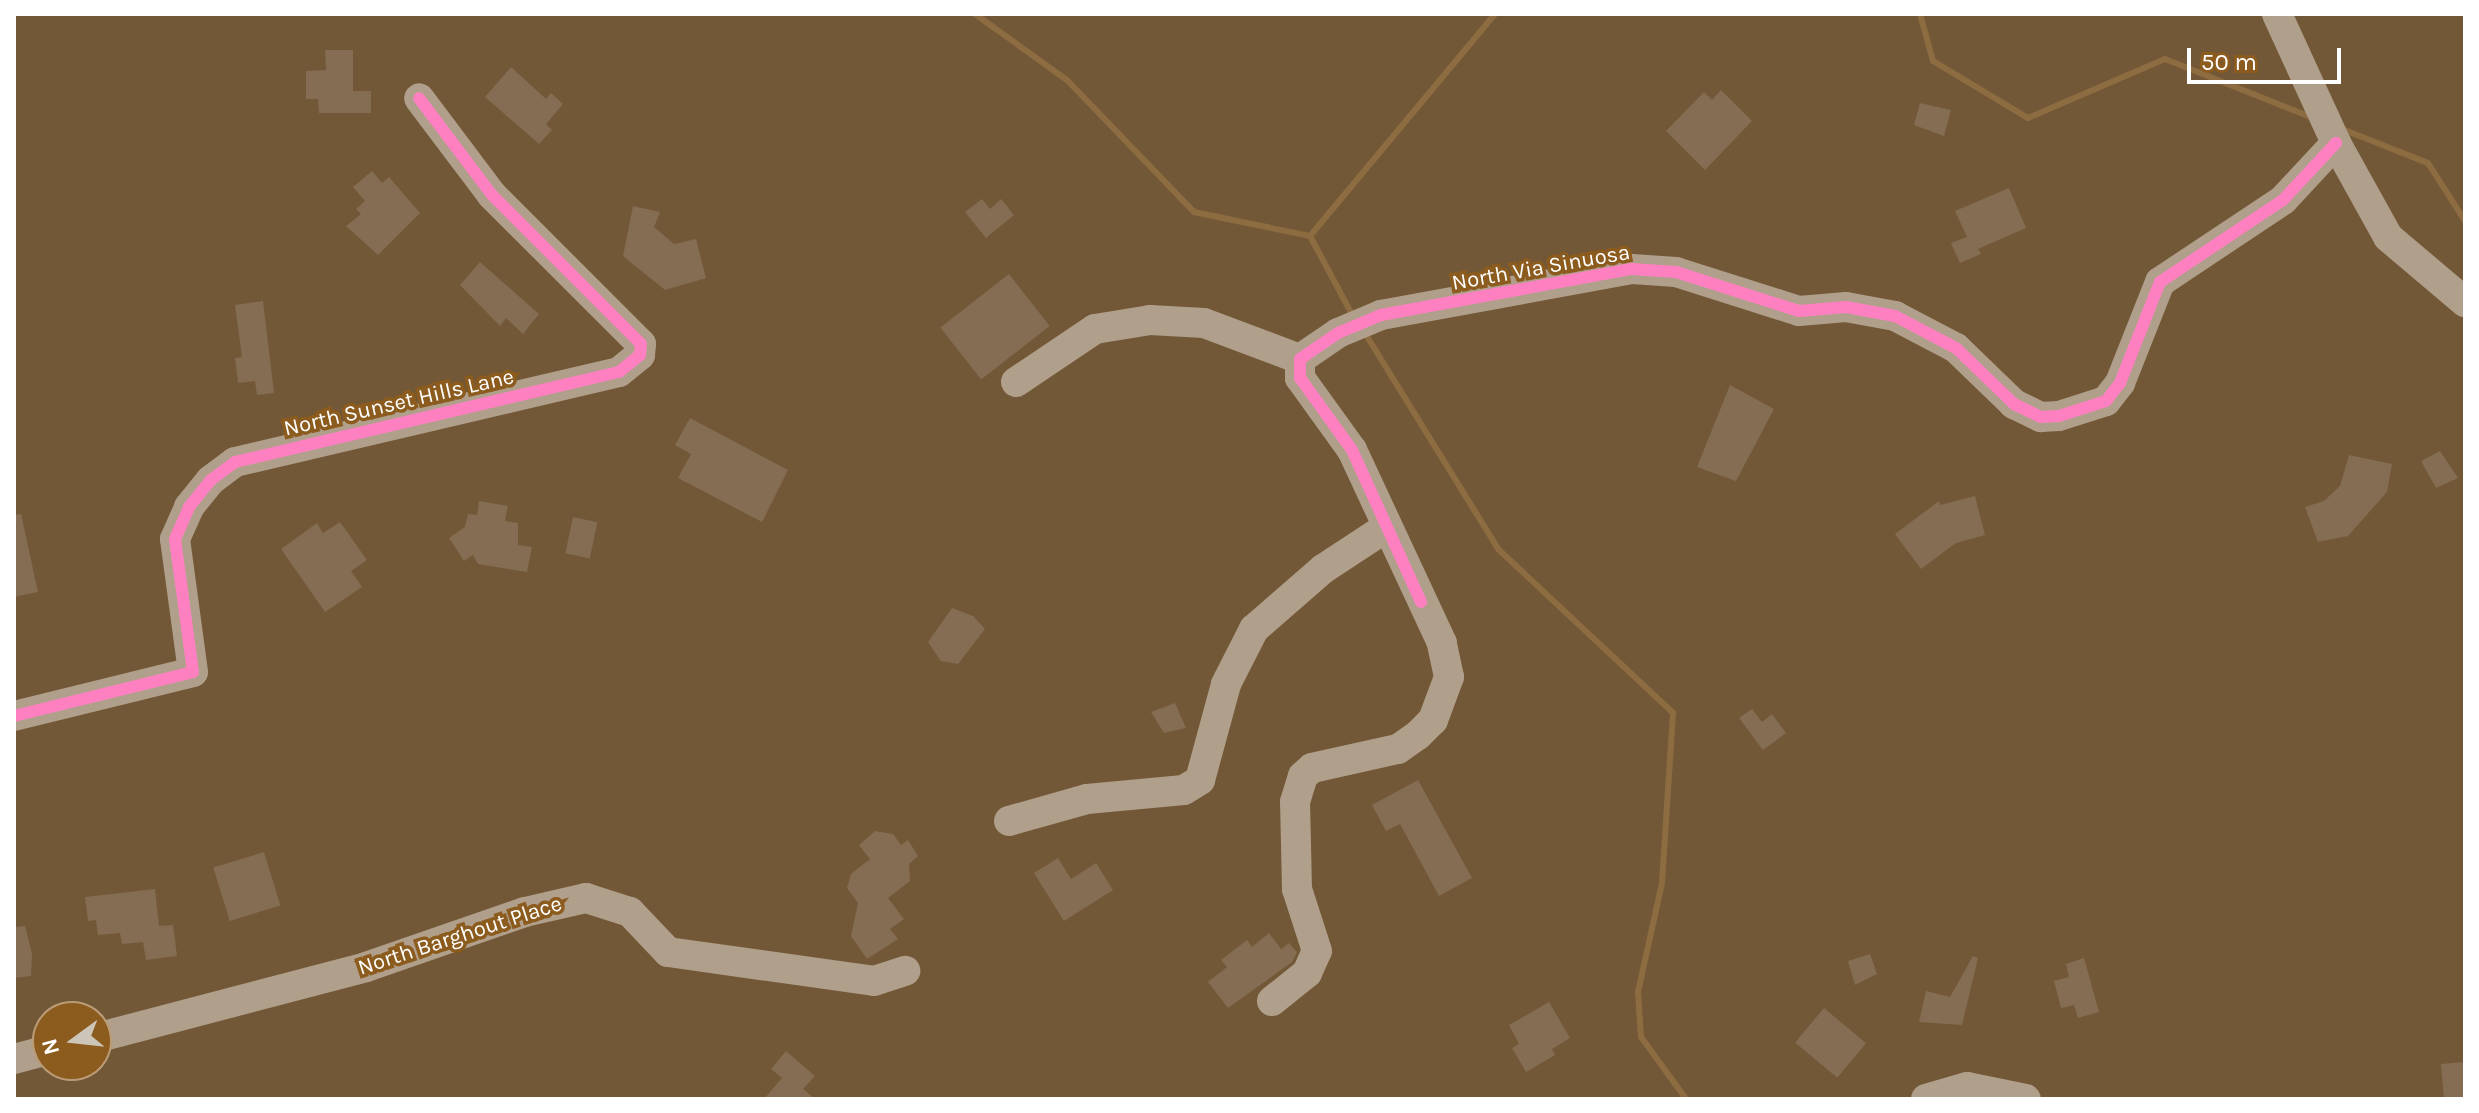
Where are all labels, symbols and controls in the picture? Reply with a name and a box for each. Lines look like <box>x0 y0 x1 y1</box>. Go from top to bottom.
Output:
scale bar <box>2191 32 2345 82</box>
text: 50 m <box>2201 48 2257 76</box>
street label: North Via Sinuosa <box>1450 239 1632 297</box>
street label: North Sunset Hills Lane <box>281 364 517 442</box>
street label: North Barghout Place <box>355 891 565 981</box>
north arrow <box>32 1001 112 1081</box>
text: N <box>36 1036 65 1058</box>

